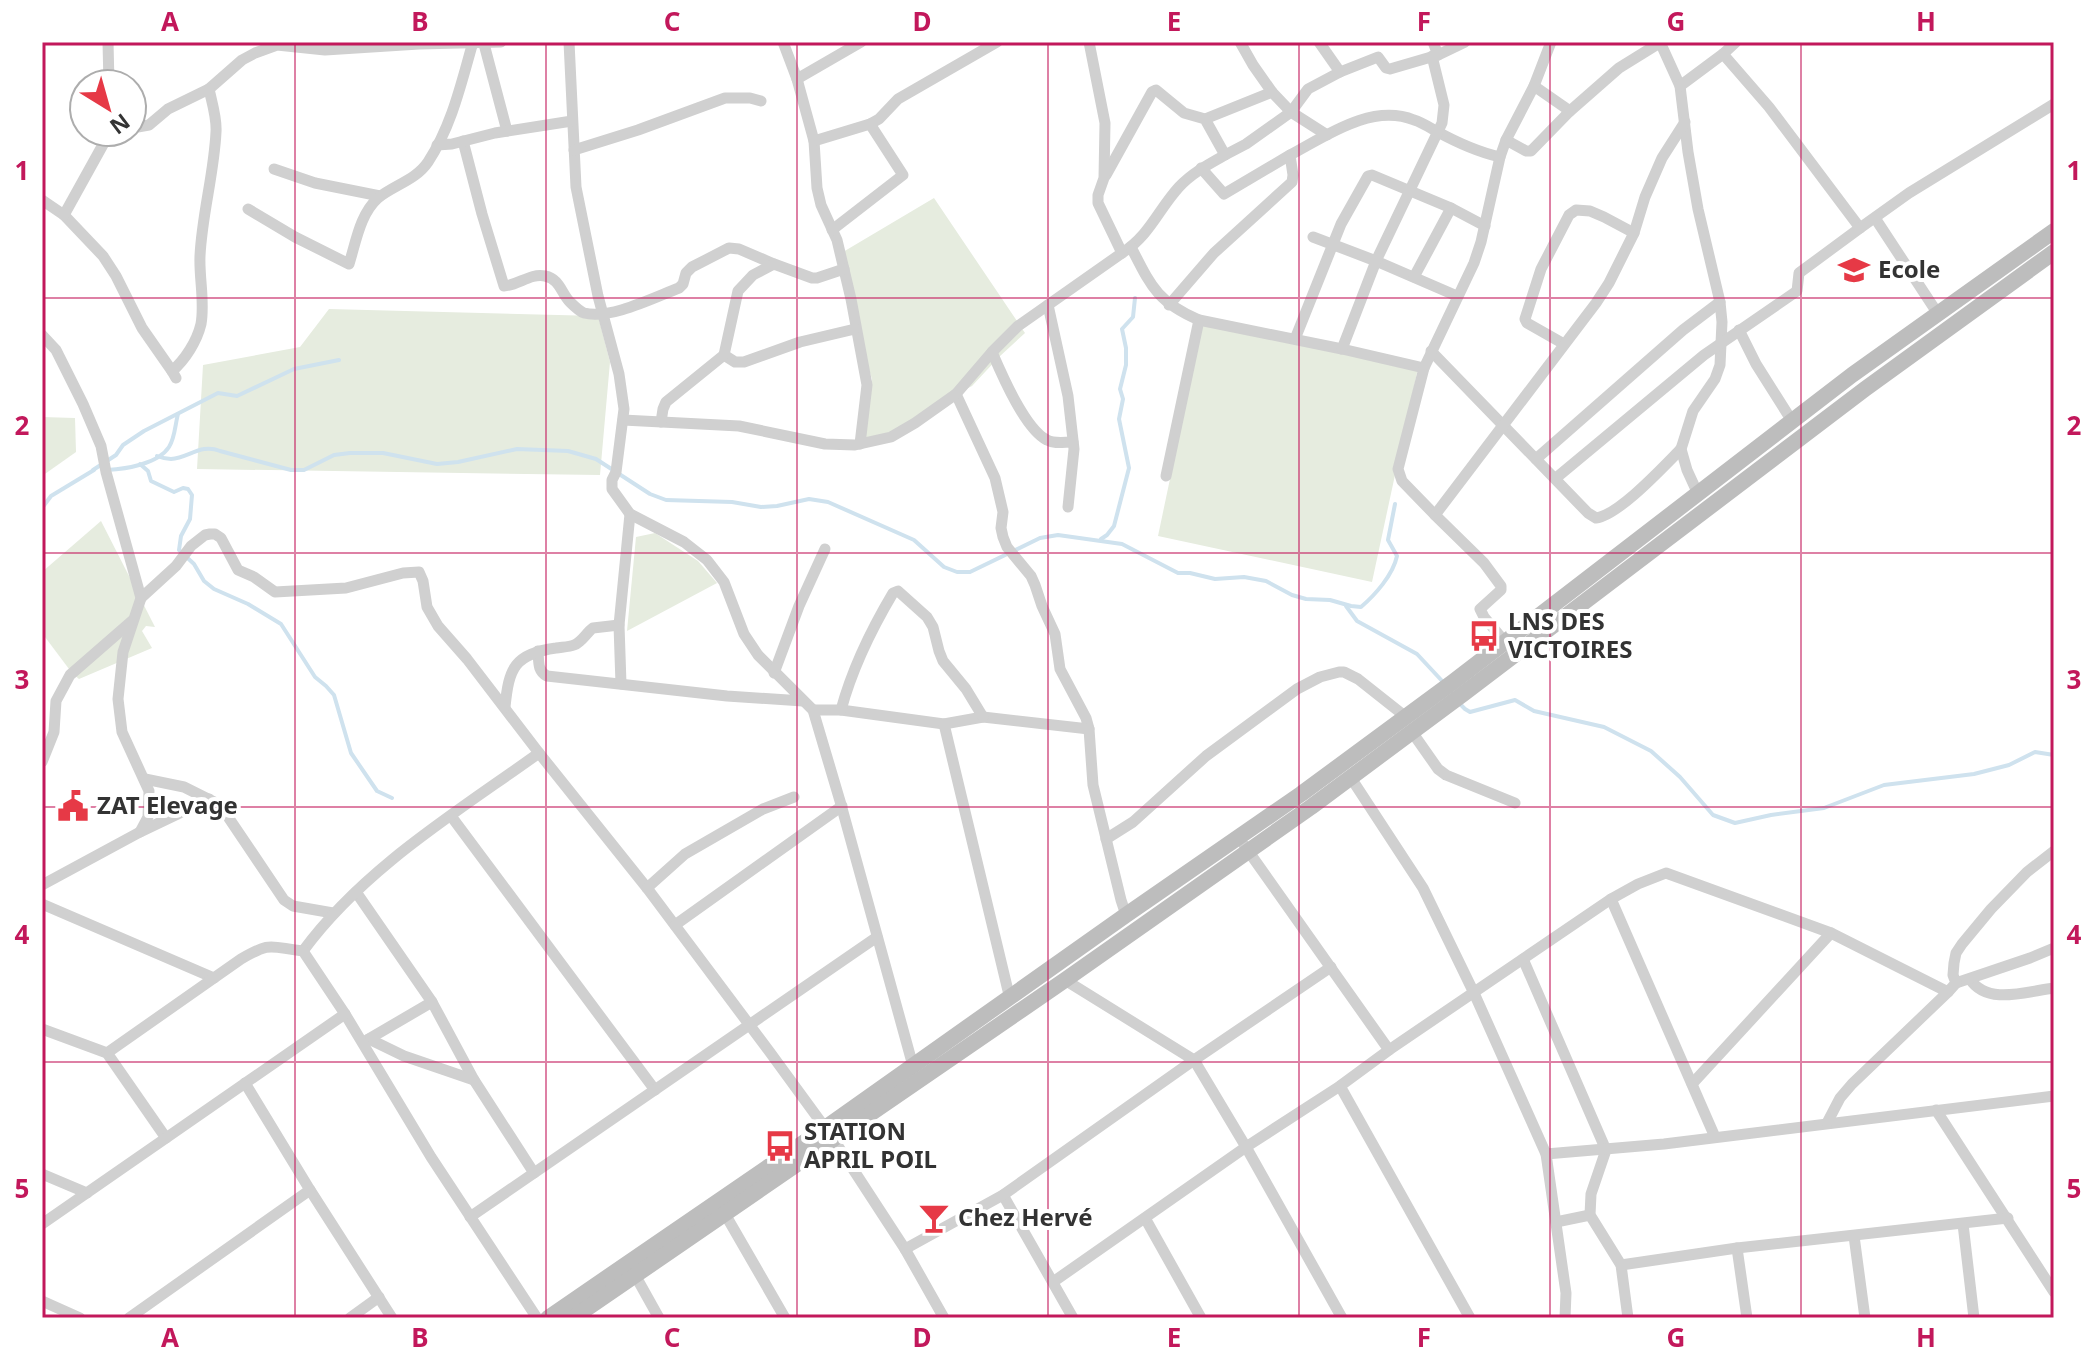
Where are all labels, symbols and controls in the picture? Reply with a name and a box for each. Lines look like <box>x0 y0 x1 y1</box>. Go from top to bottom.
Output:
text: A <box>161 3 179 39</box>
text: B <box>411 3 429 39</box>
text: C <box>664 3 680 39</box>
text: D <box>912 3 932 39</box>
text: E <box>1167 3 1181 39</box>
text: F <box>1417 3 1431 39</box>
text: G <box>1667 3 1685 39</box>
text: H <box>1916 3 1936 39</box>
north arrow <box>68 68 148 148</box>
text: N <box>104 107 137 142</box>
text: 1 <box>15 152 29 188</box>
text: 1 <box>2067 152 2081 188</box>
place label: Ecole <box>1878 252 1940 285</box>
school or university icon: Ecole <box>1837 253 1871 287</box>
text: 2 <box>15 407 30 443</box>
text: 2 <box>2067 407 2082 443</box>
place label: LNS DES VICTOIRES <box>1508 604 1632 665</box>
bus stop icon: LNS DES VICTOIRES <box>1467 619 1501 653</box>
text: 3 <box>15 661 29 697</box>
text: 3 <box>2067 661 2081 697</box>
place label: ZAT Elevage <box>97 788 238 821</box>
public building icon: ZAT Elevage <box>56 789 90 823</box>
text: 4 <box>15 916 30 952</box>
text: 4 <box>2067 916 2082 952</box>
place label: STATION APRIL POIL <box>804 1114 937 1175</box>
bus stop icon: STATION APRIL POIL <box>763 1129 797 1163</box>
text: 5 <box>15 1170 29 1206</box>
text: 5 <box>2067 1170 2081 1206</box>
place label: Chez Hervé <box>958 1200 1093 1233</box>
bar icon: Chez Hervé <box>917 1201 951 1235</box>
text: A <box>161 1319 179 1355</box>
text: B <box>411 1319 429 1355</box>
text: C <box>664 1319 680 1355</box>
text: D <box>912 1319 932 1355</box>
text: E <box>1167 1319 1181 1355</box>
text: F <box>1417 1319 1431 1355</box>
text: G <box>1667 1319 1685 1355</box>
text: H <box>1916 1319 1936 1355</box>

